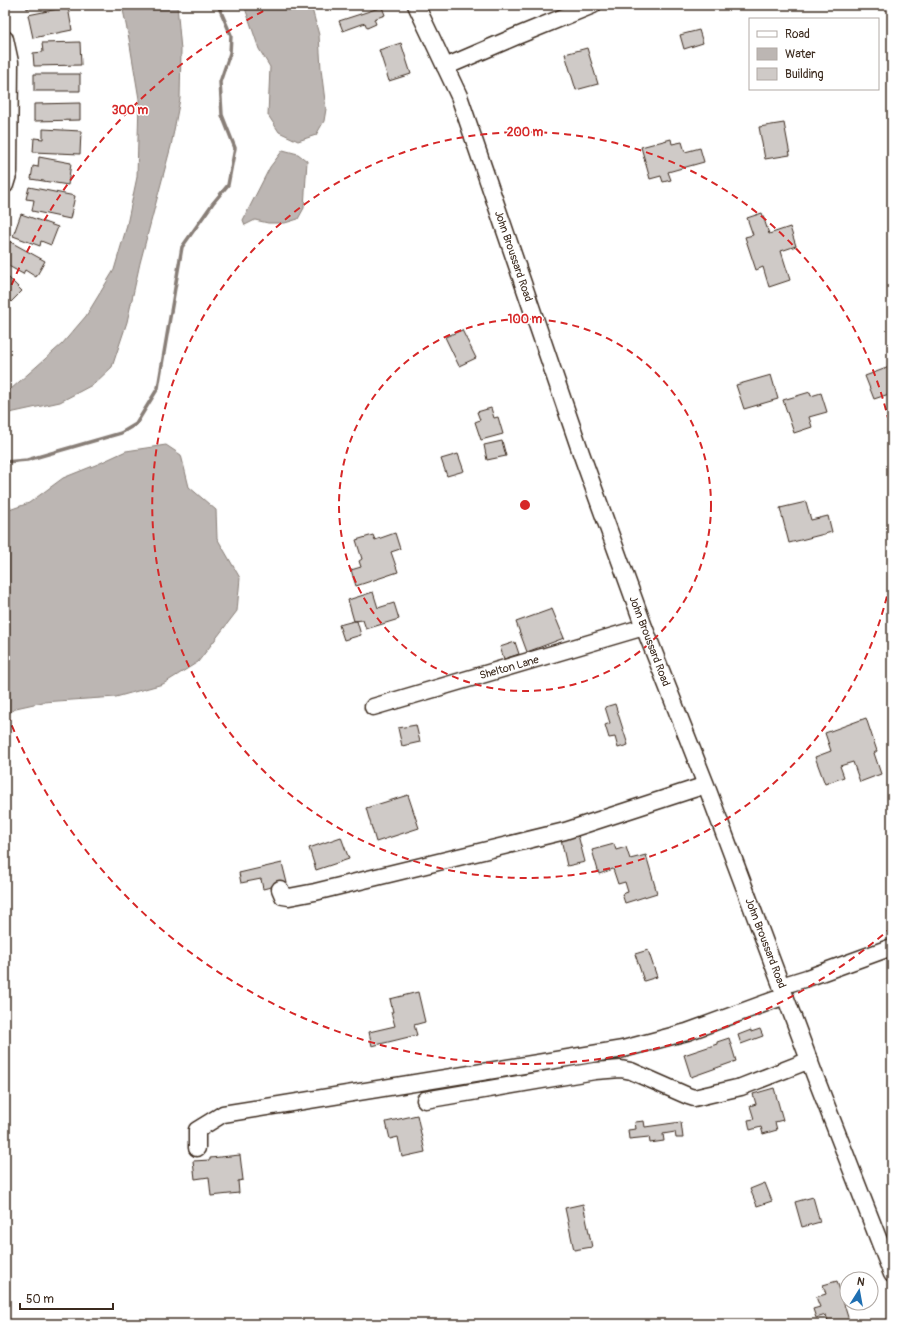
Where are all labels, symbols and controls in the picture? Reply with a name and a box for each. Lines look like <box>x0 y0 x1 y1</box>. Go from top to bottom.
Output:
legend <box>749 18 879 90</box>
text: Road <box>785 27 810 42</box>
text: Water <box>785 47 816 62</box>
text: Building <box>785 67 824 82</box>
text: 300 m <box>112 103 149 118</box>
text: 200 m <box>507 125 544 140</box>
street label: John Broussard Road <box>492 209 535 303</box>
text: 100 m <box>508 312 543 327</box>
centre of rings <box>518 498 532 512</box>
street label: John Broussard Road <box>626 594 673 688</box>
street label: Shelton Lane <box>478 653 541 682</box>
street label: John Broussard Road <box>742 896 789 990</box>
north arrow <box>839 1271 879 1311</box>
text: N <box>856 1275 866 1289</box>
scale bar <box>20 1285 113 1311</box>
text: 50 m <box>26 1292 54 1307</box>

